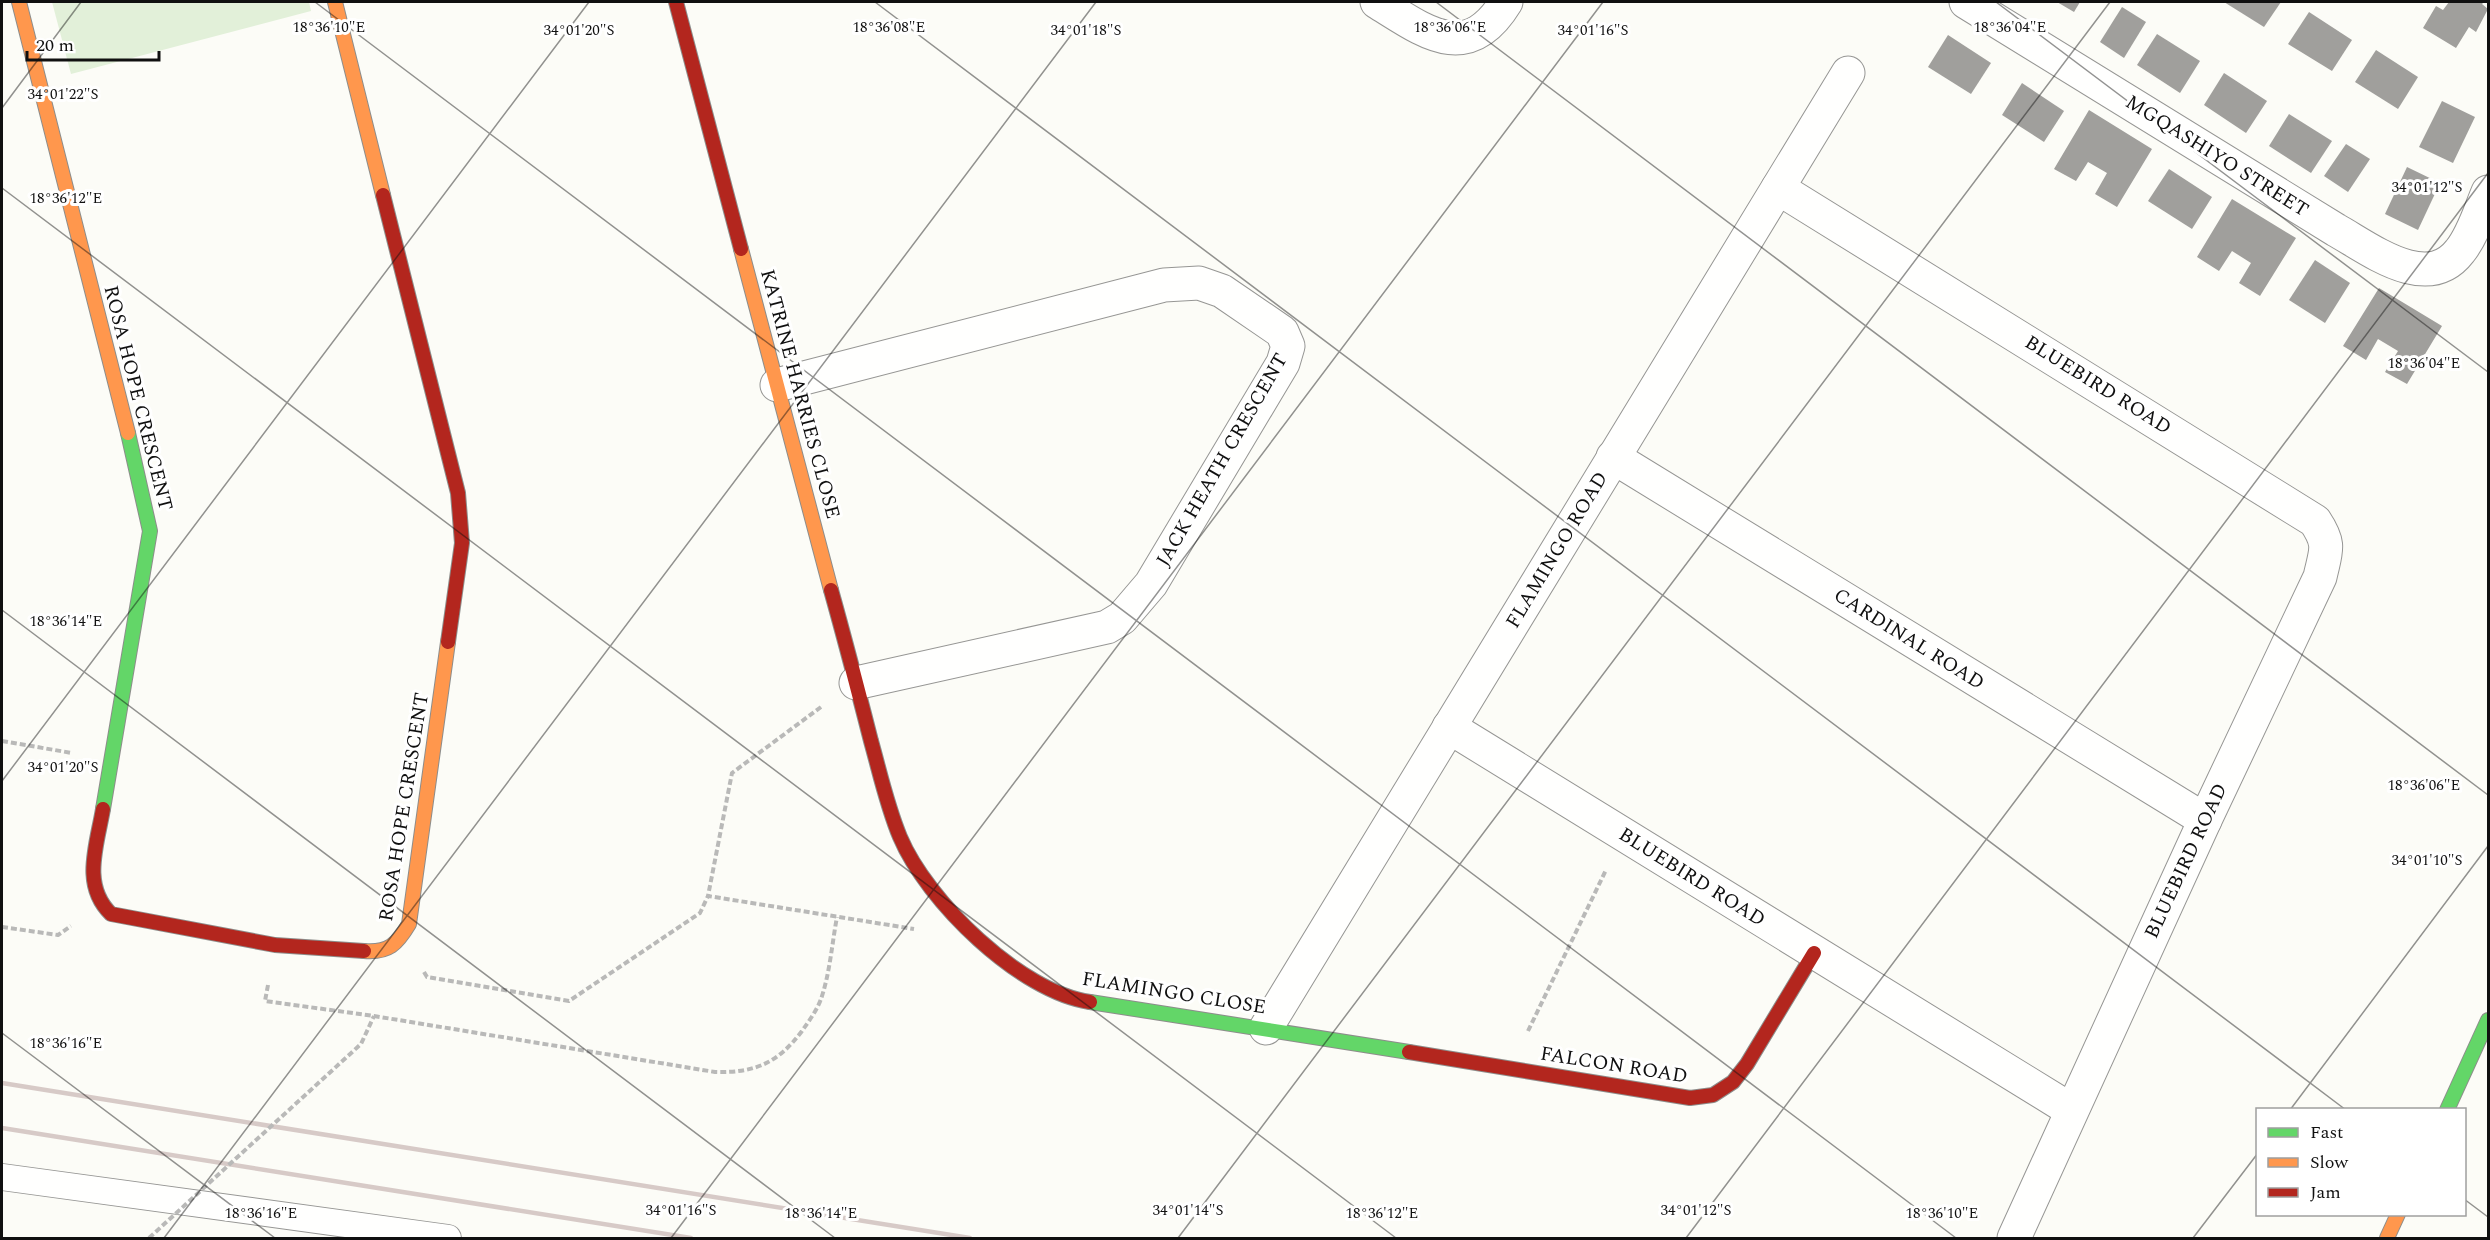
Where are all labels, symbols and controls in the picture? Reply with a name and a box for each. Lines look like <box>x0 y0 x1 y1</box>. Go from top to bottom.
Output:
text: 18°36'10"E <box>293 16 365 39</box>
text: 18°36'08"E <box>853 16 925 39</box>
text: 18°36'06"E <box>1414 16 1486 39</box>
text: 18°36'04"E <box>1974 16 2046 39</box>
text: 34°01'20"S <box>544 19 615 42</box>
text: 34°01'18"S <box>1051 19 1122 42</box>
text: 34°01'16"S <box>1558 19 1629 42</box>
scale bar <box>27 24 159 62</box>
text: 20 m <box>36 32 74 59</box>
text: 34°01'22"S <box>28 83 99 106</box>
street label: MGQASHIYO STREET <box>2120 87 2314 225</box>
text: 34°01'12"S <box>2392 176 2463 199</box>
text: 18°36'12"E <box>30 187 102 210</box>
street label: KATRINE HARRIES CLOSE <box>752 266 848 522</box>
street label: ROSA HOPE CRESCENT <box>95 282 181 514</box>
street label: BLUEBIRD ROAD <box>2019 328 2177 442</box>
street label: JACK HEATH CRESCENT <box>1148 348 1296 572</box>
text: 18°36'04"E <box>2388 352 2460 375</box>
street label: FLAMINGO ROAD <box>1498 466 1616 634</box>
street label: CARDINAL ROAD <box>1828 580 1990 698</box>
text: 18°36'14"E <box>30 610 102 633</box>
street label: ROSA HOPE CRESCENT <box>371 690 437 924</box>
text: 34°01'20"S <box>28 756 99 779</box>
text: 18°36'06"E <box>2388 774 2460 797</box>
street label: BLUEBIRD ROAD <box>2137 778 2235 944</box>
street label: BLUEBIRD ROAD <box>1613 820 1771 934</box>
text: 34°01'10"S <box>2392 849 2463 872</box>
street label: FLAMINGO CLOSE <box>1080 964 1268 1022</box>
text: 18°36'16"E <box>30 1032 102 1055</box>
street label: FALCON ROAD <box>1538 1039 1690 1091</box>
legend <box>2256 1108 2466 1216</box>
text: Fast <box>2310 1119 2343 1146</box>
text: Slow <box>2310 1149 2349 1176</box>
text: Jam <box>2310 1179 2341 1206</box>
text: 34°01'16"S <box>646 1199 717 1222</box>
text: 34°01'14"S <box>1153 1199 1224 1222</box>
text: 34°01'12"S <box>1661 1199 1732 1222</box>
text: 18°36'16"E <box>225 1202 297 1225</box>
text: 18°36'14"E <box>785 1202 857 1225</box>
text: 18°36'12"E <box>1346 1202 1418 1225</box>
text: 18°36'10"E <box>1906 1202 1978 1225</box>

